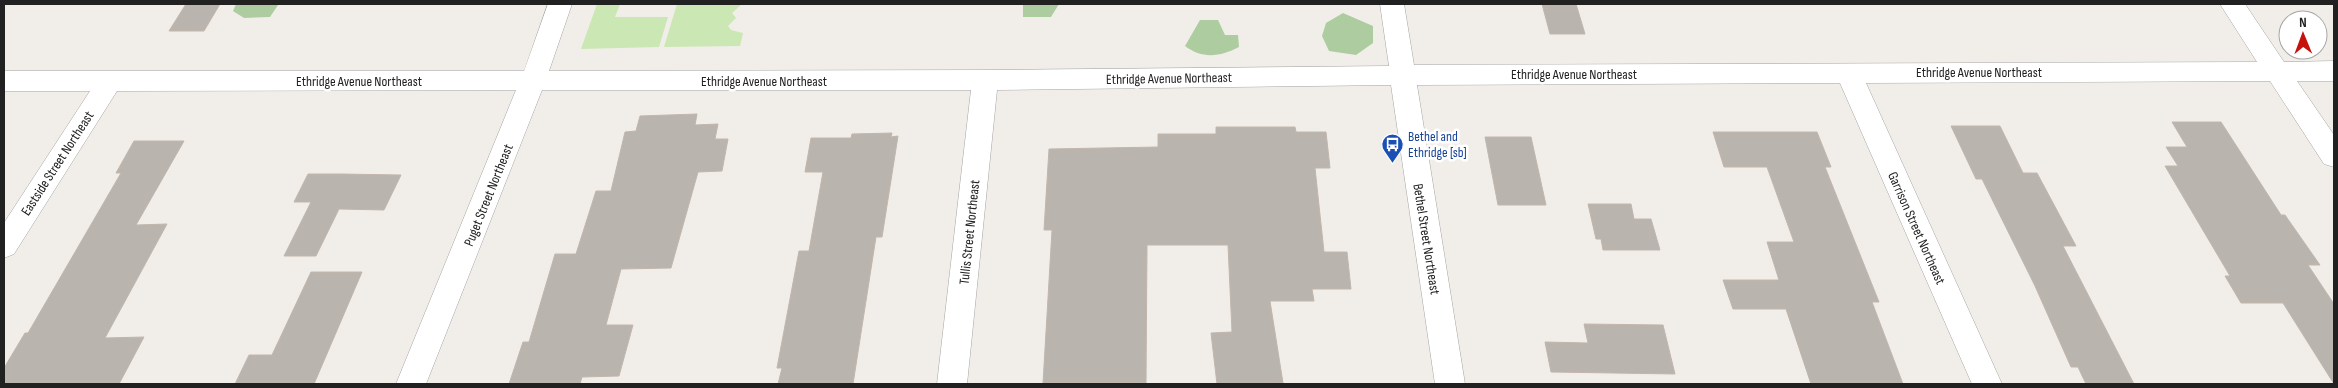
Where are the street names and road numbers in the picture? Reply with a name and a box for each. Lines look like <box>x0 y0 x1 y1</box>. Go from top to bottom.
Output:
street label: Ethridge Avenue Northeast <box>1916 64 2042 81</box>
street label: Ethridge Avenue Northeast <box>1511 66 1637 83</box>
street label: Ethridge Avenue Northeast <box>1106 69 1232 88</box>
street label: Ethridge Avenue Northeast <box>296 73 422 90</box>
street label: Ethridge Avenue Northeast <box>701 73 827 90</box>
street label: Eastside Street Northeast <box>17 108 97 219</box>
street label: Puget Street Northeast <box>460 142 517 249</box>
street label: Garrison Street Northeast <box>1884 169 1949 287</box>
street label: Tullis Street Northeast <box>956 179 983 285</box>
street label: Bethel Street Northeast <box>1409 182 1444 296</box>

